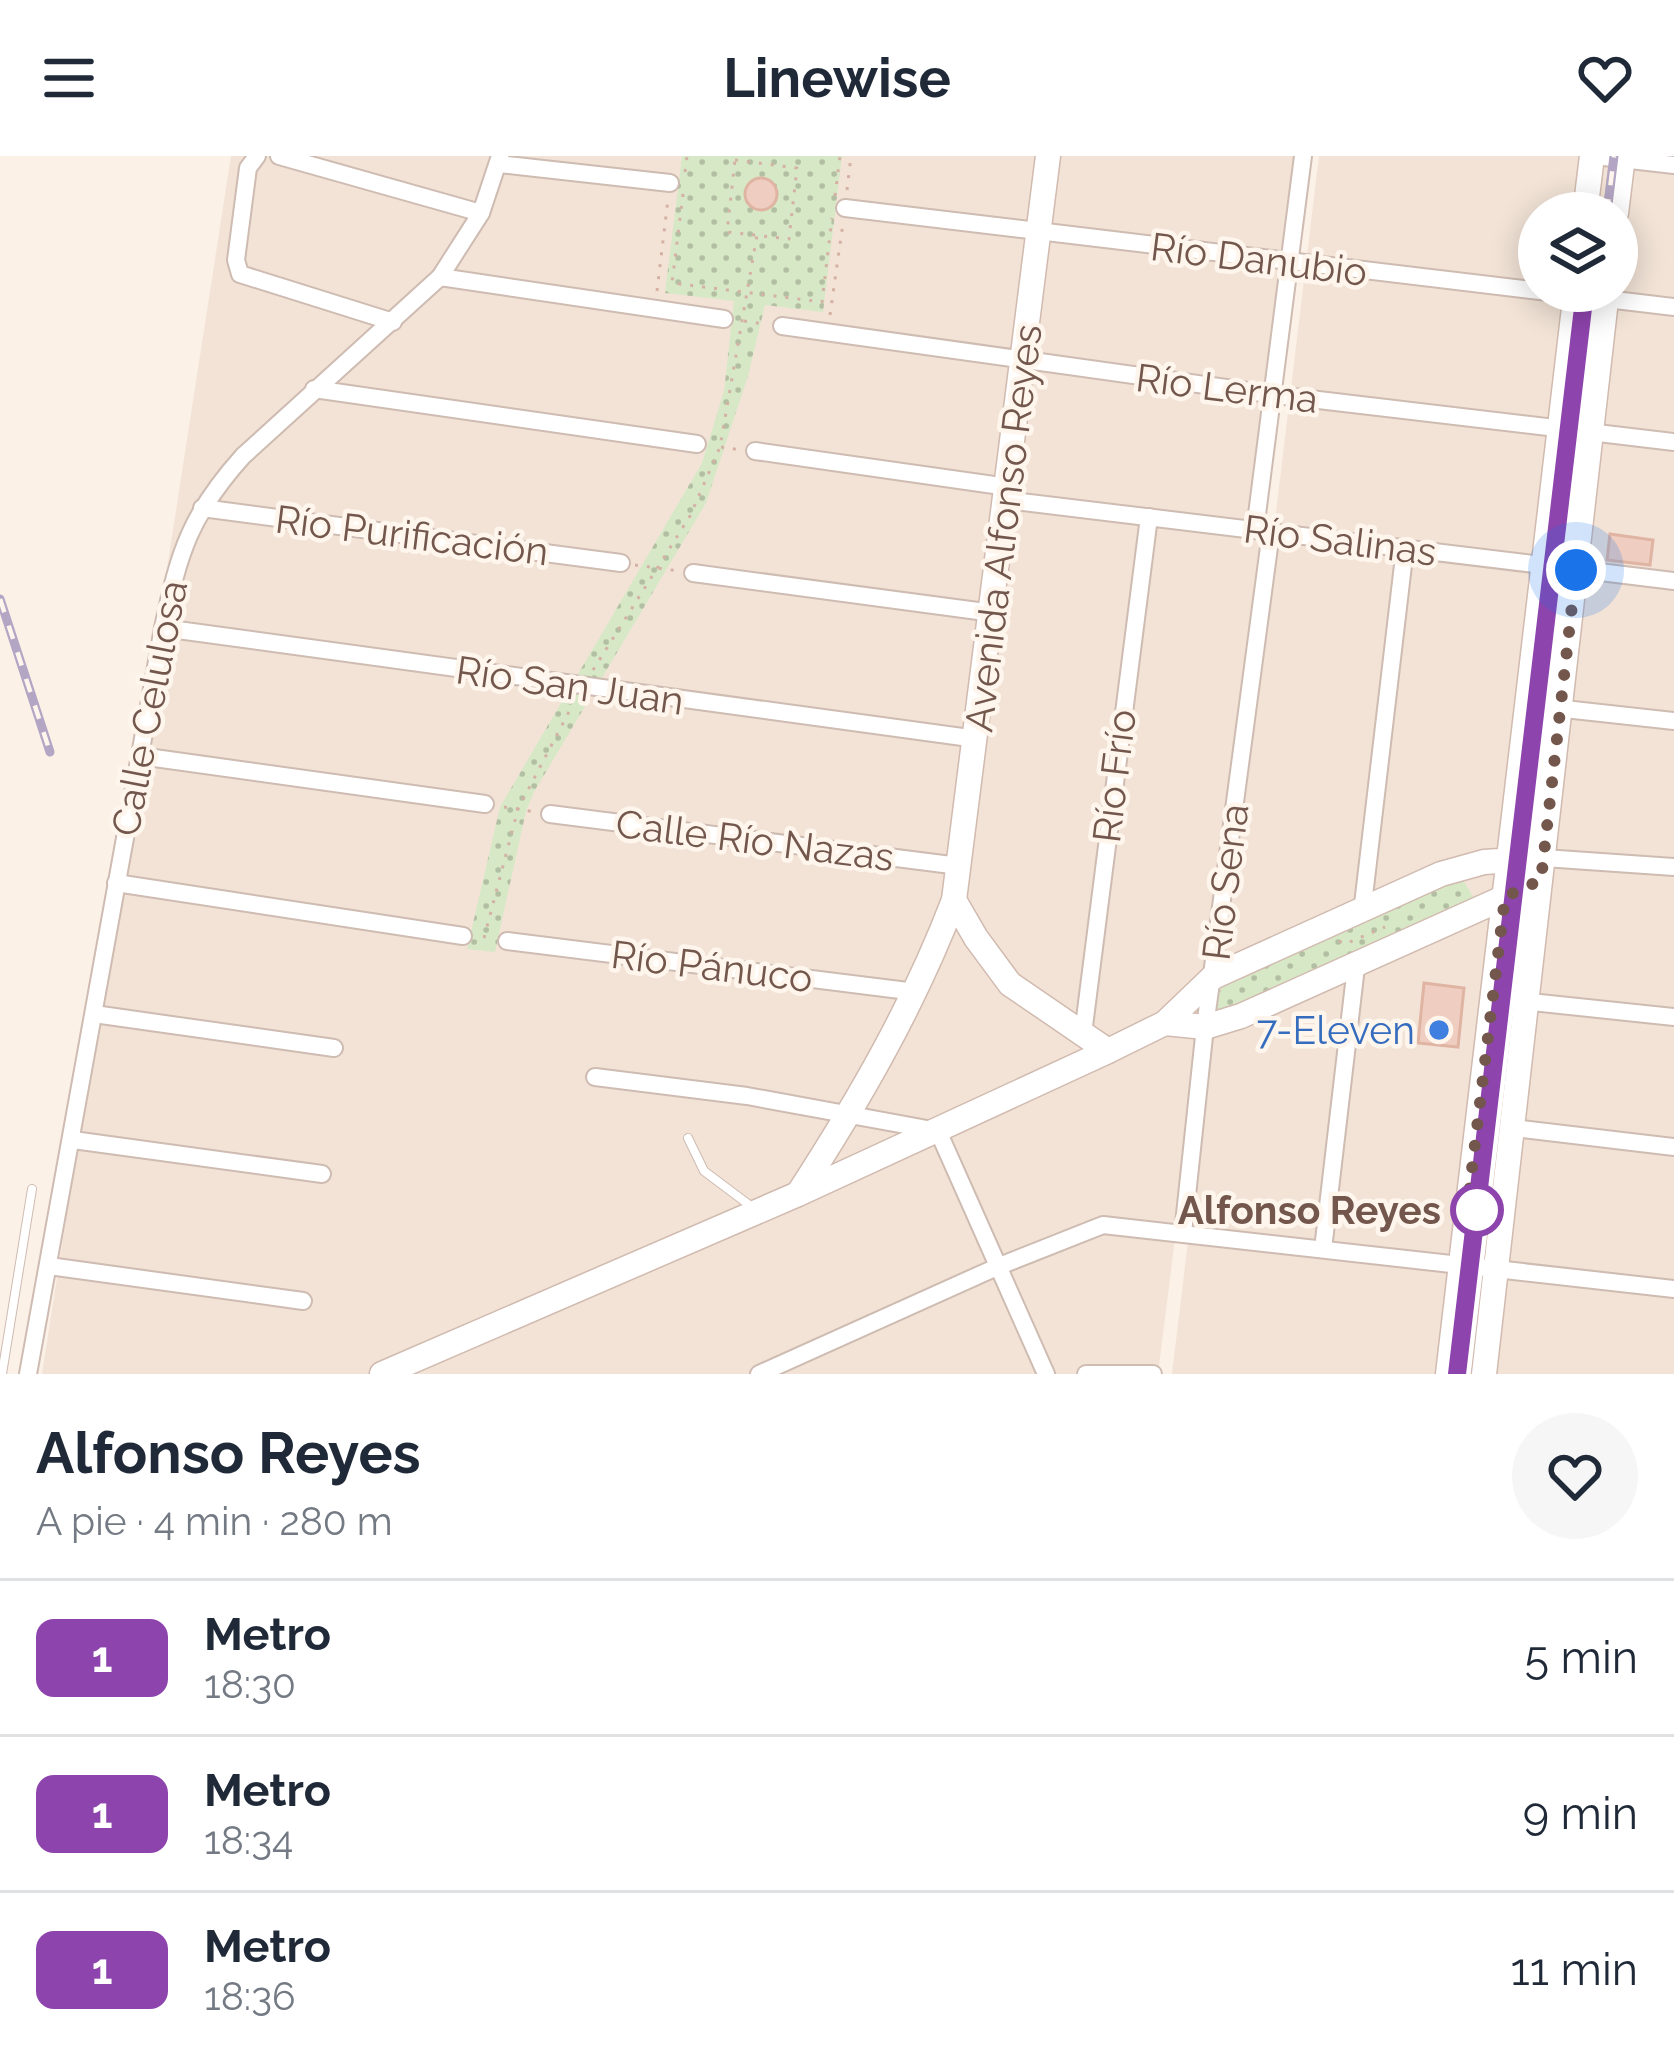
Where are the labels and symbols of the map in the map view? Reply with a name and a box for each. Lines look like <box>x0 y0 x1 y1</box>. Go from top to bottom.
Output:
street label: Río Danubio <box>1148 223 1370 295</box>
street label: Avenida Alfonso Reyes <box>955 322 1051 734</box>
street label: Río Lerma <box>1133 354 1321 422</box>
street label: Río Purificación <box>273 495 551 575</box>
street label: Río Salinas <box>1241 505 1439 575</box>
your location <box>1546 540 1606 600</box>
street label: Calle Celulosa <box>102 576 196 840</box>
street label: Río San Juan <box>453 646 687 724</box>
street label: Río Frío <box>1083 707 1145 845</box>
street label: Calle Río Nazas <box>614 800 896 880</box>
street label: Río Sena <box>1193 801 1257 963</box>
street label: Río Pánuco <box>609 931 815 1001</box>
place label: 7-Eleven <box>1256 1007 1415 1053</box>
marker: 7-Eleven <box>1426 1017 1452 1043</box>
marker: Alfonso Reyes <box>1452 1185 1502 1235</box>
place label: Alfonso Reyes <box>1178 1187 1441 1233</box>

